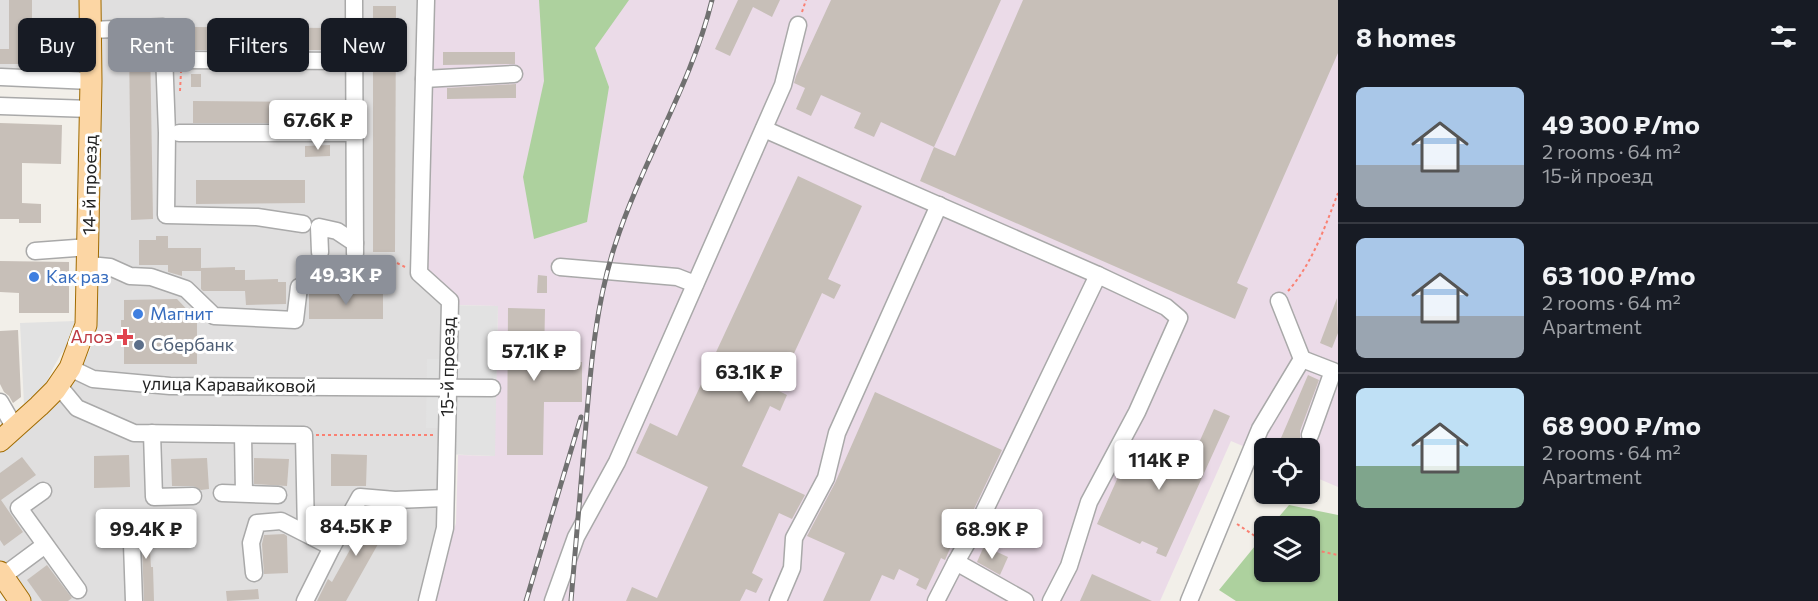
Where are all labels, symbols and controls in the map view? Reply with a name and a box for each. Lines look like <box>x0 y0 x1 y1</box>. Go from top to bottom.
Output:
chip: Buy <box>18 18 96 72</box>
chip: Rent <box>108 18 195 72</box>
chip: Filters <box>207 18 309 72</box>
chip: New <box>321 18 407 72</box>
icon: filters <box>1767 20 1800 53</box>
text: 8 homes <box>1356 21 1456 52</box>
pin: 67.6K ₽ <box>263 100 373 151</box>
text: 67.6K ₽ <box>283 107 353 131</box>
text: 49 300 ₽/mo <box>1542 108 1700 139</box>
icon: home <box>1404 111 1476 183</box>
street label: 14-й проезд <box>77 134 101 235</box>
text: 2 rooms · 64 m² <box>1542 139 1681 163</box>
text: 15-й проезд <box>1542 163 1653 187</box>
pin: 49.3K ₽ <box>291 255 401 306</box>
text: 63 100 ₽/mo <box>1542 259 1696 290</box>
text: 49.3K ₽ <box>310 262 382 286</box>
icon: home <box>1404 262 1476 334</box>
place label: Как раз <box>46 265 109 287</box>
marker: Как раз <box>27 270 41 284</box>
text: 2 rooms · 64 m² <box>1542 290 1681 314</box>
place label: Магнит <box>150 302 214 324</box>
marker: Магнит <box>131 307 145 321</box>
text: Apartment <box>1542 314 1642 338</box>
street label: 15-й проезд <box>435 316 459 417</box>
place label: Алоэ <box>70 325 113 347</box>
marker: Алоэ <box>118 330 132 344</box>
pin: 57.1K ₽ <box>479 331 589 382</box>
place label: Сбербанк <box>151 333 235 355</box>
marker: Сбербанк <box>132 338 146 352</box>
text: 57.1K ₽ <box>502 338 566 362</box>
pin: 63.1K ₽ <box>694 352 804 403</box>
text: 63.1K ₽ <box>715 359 783 383</box>
street label: улица Каравайковой <box>142 371 316 397</box>
text: 68 900 ₽/mo <box>1542 409 1701 440</box>
icon: home <box>1404 412 1476 484</box>
map controls <box>1254 438 1320 582</box>
button: locate <box>1254 438 1320 504</box>
pin: 114K ₽ <box>1110 440 1208 491</box>
text: 2 rooms · 64 m² <box>1542 440 1681 464</box>
text: 114K ₽ <box>1128 447 1190 471</box>
text: Apartment <box>1542 464 1642 488</box>
pin: 84.5K ₽ <box>301 506 411 557</box>
pin: 99.4K ₽ <box>91 509 201 560</box>
pin: 68.9K ₽ <box>937 509 1047 560</box>
text: 84.5K ₽ <box>320 513 392 537</box>
text: 99.4K ₽ <box>110 516 182 540</box>
text: 68.9K ₽ <box>956 516 1028 540</box>
button: layers <box>1254 516 1320 582</box>

